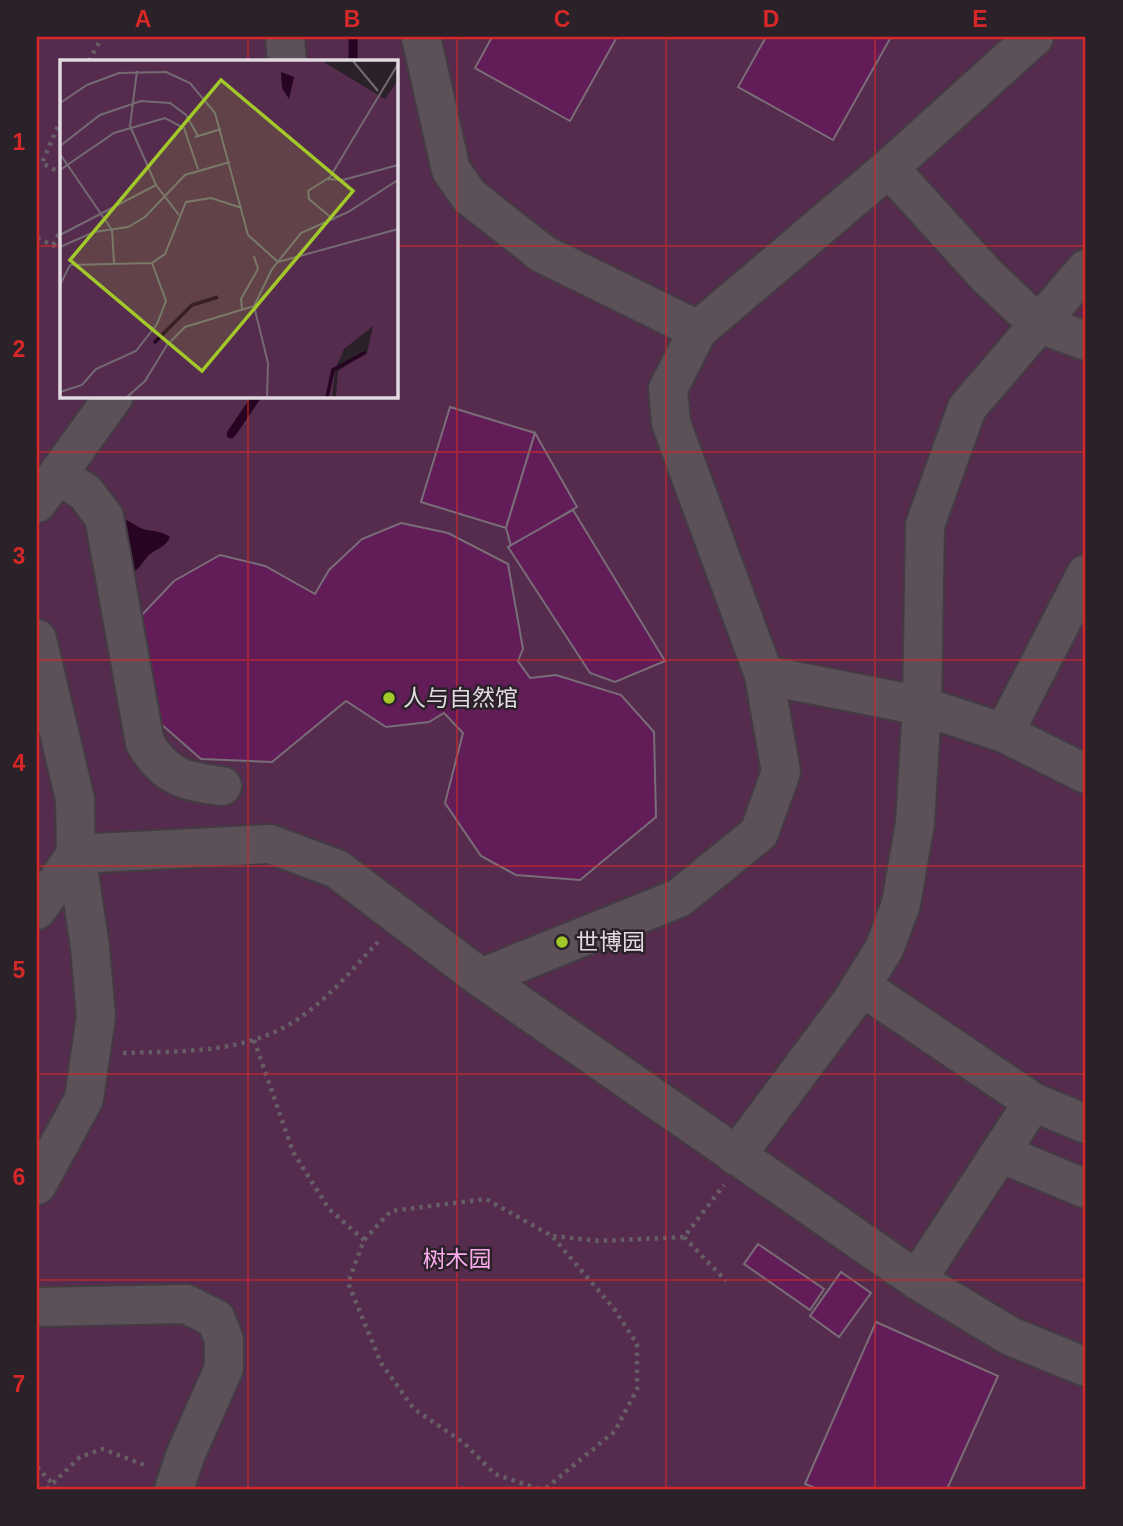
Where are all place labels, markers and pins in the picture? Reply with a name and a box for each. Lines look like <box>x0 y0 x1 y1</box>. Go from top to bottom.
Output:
place label: 人与自然馆 <box>403 685 518 711</box>
marker: 人与自然馆 <box>381 690 397 706</box>
place label: 世博园 <box>576 929 645 955</box>
marker: 世博园 <box>554 934 570 950</box>

